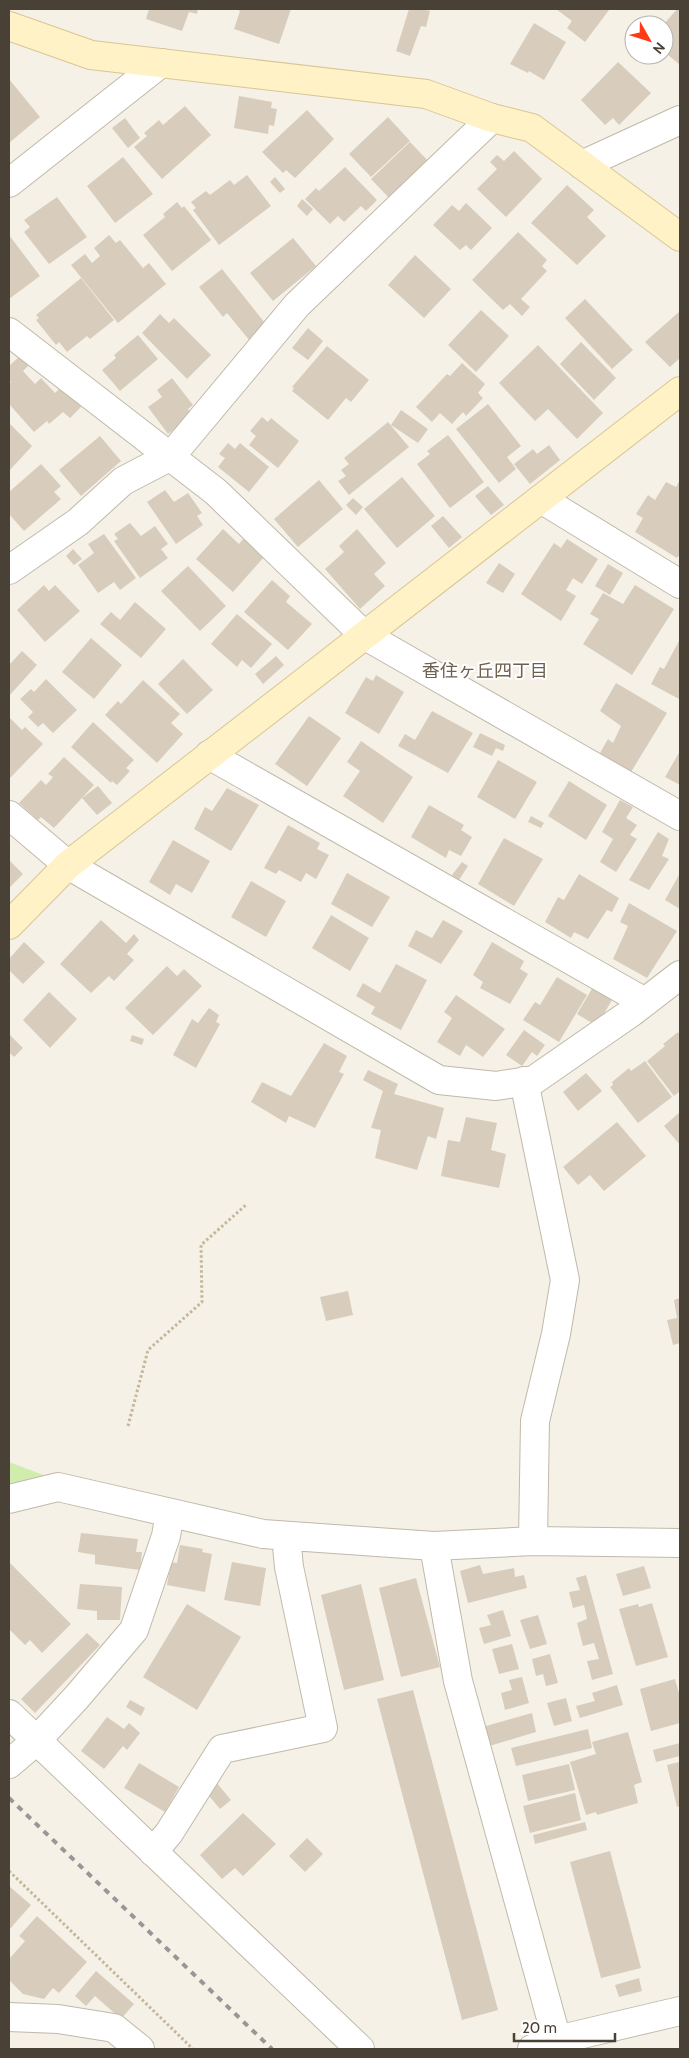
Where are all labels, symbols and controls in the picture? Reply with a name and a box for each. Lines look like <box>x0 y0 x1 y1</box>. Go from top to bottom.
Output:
north arrow <box>624 15 674 65</box>
text: N <box>649 39 669 58</box>
district label: 香住ヶ丘四丁目 <box>422 660 548 682</box>
scale bar <box>514 2010 615 2042</box>
text: 20 m <box>522 2019 557 2037</box>

